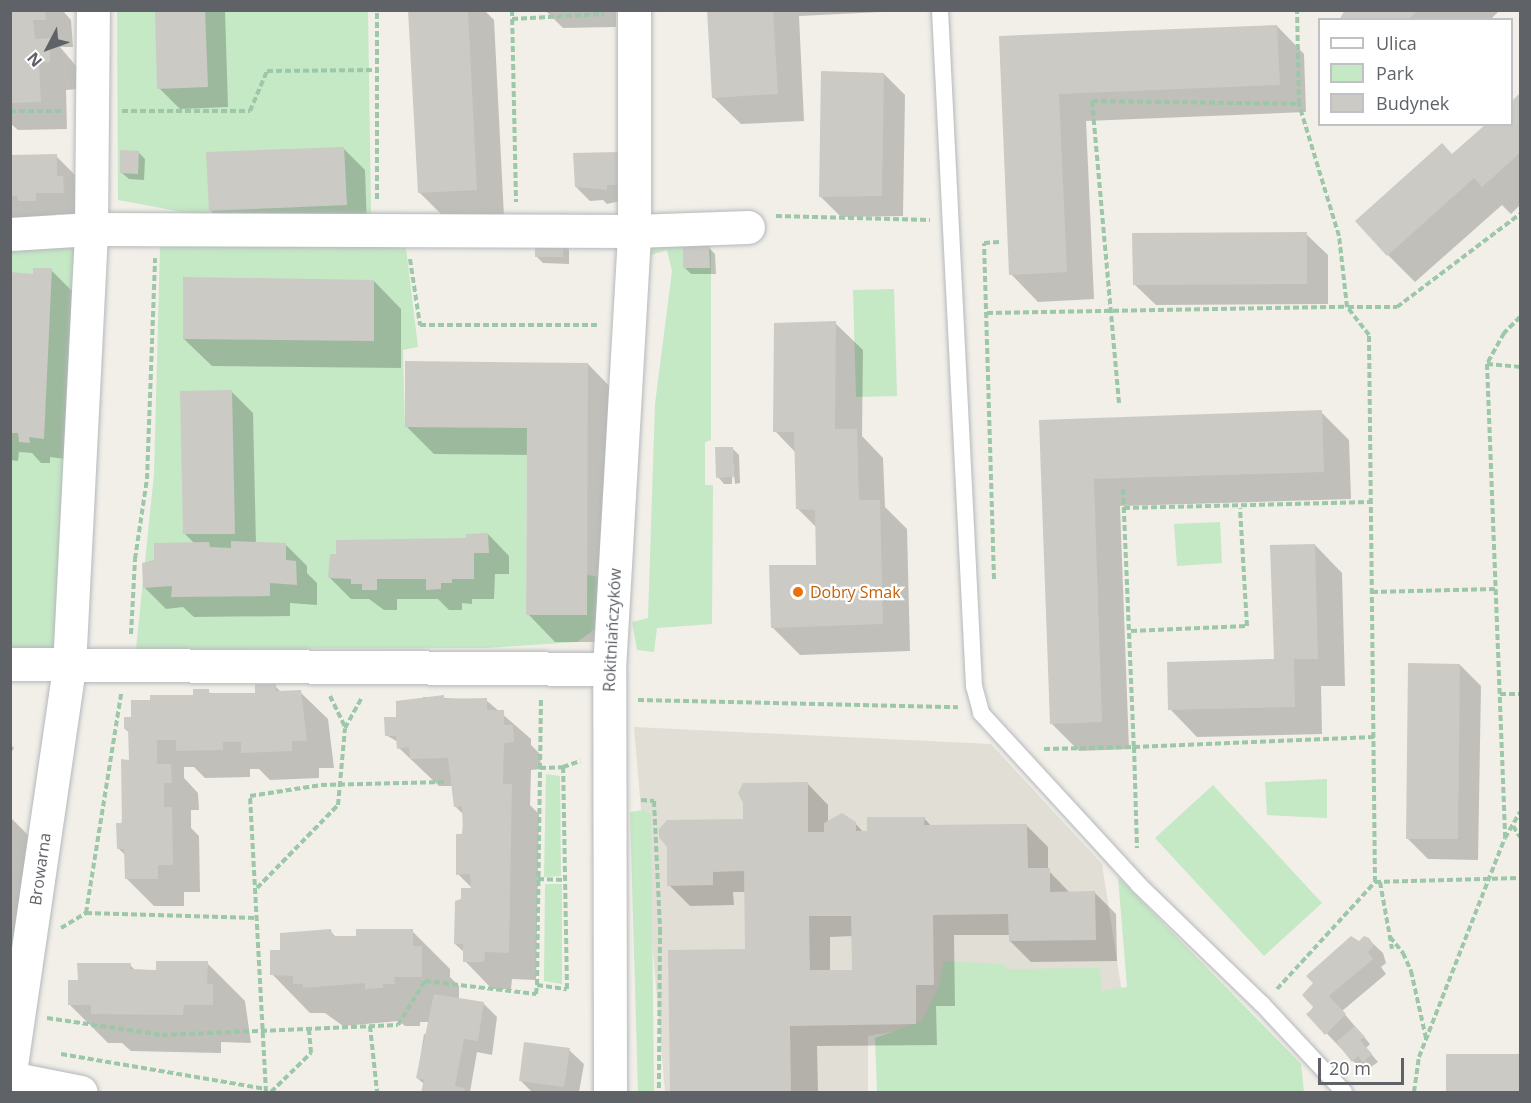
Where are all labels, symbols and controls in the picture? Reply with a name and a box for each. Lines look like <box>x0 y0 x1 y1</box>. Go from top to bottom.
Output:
north arrow <box>18 18 78 78</box>
legend <box>1318 18 1513 126</box>
text: Ulica <box>1376 31 1417 55</box>
text: N <box>22 48 47 72</box>
text: Park <box>1376 61 1414 85</box>
text: Budynek <box>1376 91 1449 115</box>
street label: Rokitniańczyków <box>599 568 625 692</box>
place label: Dobry Smak <box>810 582 901 602</box>
marker: Dobry Smak <box>791 585 805 599</box>
street label: Browarna <box>25 832 55 906</box>
scale bar <box>1321 1046 1406 1084</box>
text: 20 m <box>1329 1056 1371 1080</box>

